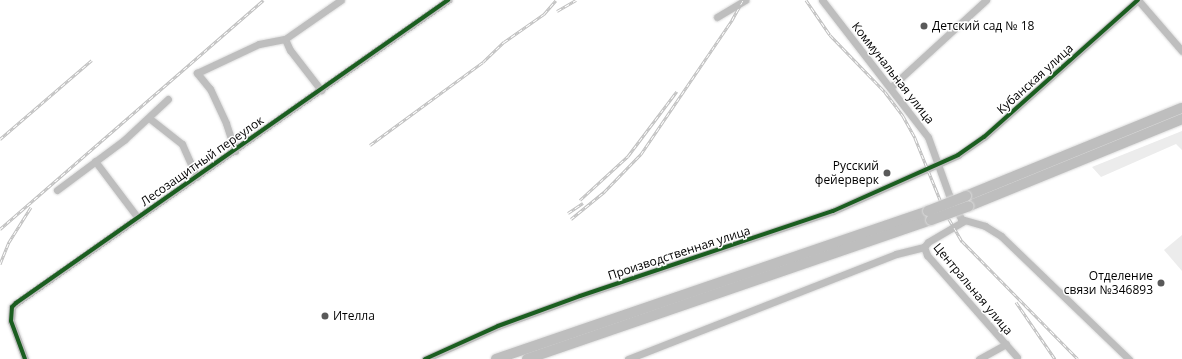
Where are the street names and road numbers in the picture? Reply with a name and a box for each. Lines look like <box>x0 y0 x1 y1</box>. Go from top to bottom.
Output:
street label: Коммунальная улица <box>849 19 937 127</box>
street label: Кубанская улица <box>994 41 1076 117</box>
street label: Лесозащитный переулок <box>138 113 266 209</box>
street label: Производственная улица <box>606 223 752 283</box>
street label: Центральная улица <box>930 240 1016 338</box>

